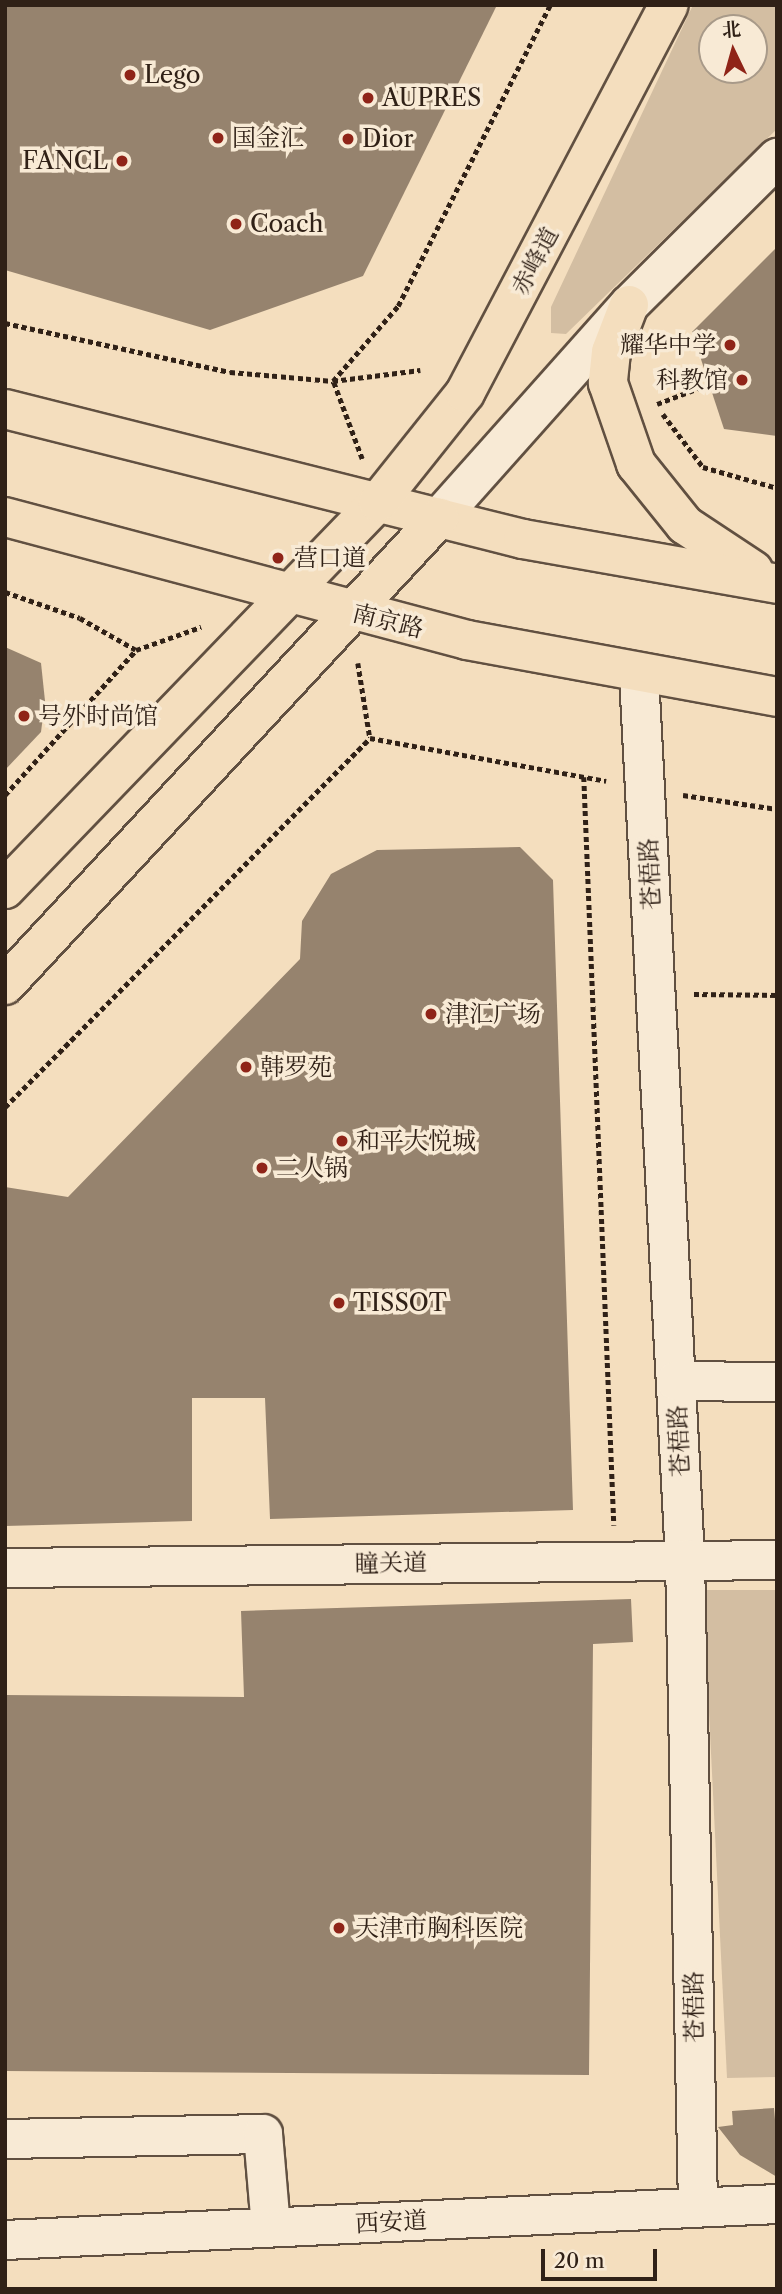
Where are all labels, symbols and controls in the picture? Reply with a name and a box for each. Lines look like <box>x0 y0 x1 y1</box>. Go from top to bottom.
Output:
north arrow <box>698 14 768 84</box>
text: 北 <box>721 17 742 42</box>
place label: Lego <box>144 61 200 89</box>
marker: Lego <box>122 67 138 83</box>
place label: AUPRES <box>382 84 481 112</box>
marker: AUPRES <box>360 90 376 106</box>
place label: 国金汇 <box>232 124 304 152</box>
place label: Dior <box>362 125 414 153</box>
marker: 国金汇 <box>210 130 226 146</box>
marker: Dior <box>340 131 356 147</box>
place label: FANCL <box>22 147 108 175</box>
marker: FANCL <box>114 153 130 169</box>
place label: Coach <box>250 210 323 238</box>
marker: Coach <box>228 216 244 232</box>
street label: 赤峰道 <box>505 222 565 300</box>
place label: 耀华中学 <box>620 331 716 359</box>
marker: 耀华中学 <box>722 337 738 353</box>
place label: 科教馆 <box>656 366 728 394</box>
marker: 科教馆 <box>734 372 750 388</box>
place label: 营口道 <box>294 544 366 572</box>
marker: 营口道 <box>268 548 288 568</box>
street label: 南京路 <box>350 598 426 644</box>
place label: 号外时尚馆 <box>38 702 158 730</box>
marker: 号外时尚馆 <box>16 708 32 724</box>
street label: 苍梧路 <box>634 837 666 911</box>
place label: 津汇广场 <box>445 1000 541 1028</box>
marker: 津汇广场 <box>423 1006 439 1022</box>
place label: 韩罗苑 <box>260 1053 332 1081</box>
marker: 韩罗苑 <box>238 1059 254 1075</box>
place label: 和平大悦城 <box>356 1127 476 1155</box>
marker: 和平大悦城 <box>334 1133 350 1149</box>
place label: 二人锅 <box>276 1154 348 1182</box>
marker: 二人锅 <box>254 1160 270 1176</box>
place label: TISSOT <box>353 1289 447 1317</box>
marker: TISSOT <box>331 1295 347 1311</box>
street label: 苍梧路 <box>663 1404 695 1478</box>
street label: 瞳关道 <box>355 1548 427 1578</box>
place label: 天津市胸科医院 <box>355 1914 523 1942</box>
marker: 天津市胸科医院 <box>329 1918 349 1938</box>
street label: 苍梧路 <box>679 1971 709 2043</box>
street label: 西安道 <box>354 2206 428 2238</box>
scale bar <box>544 2234 660 2278</box>
text: 20 m <box>554 2248 605 2273</box>

